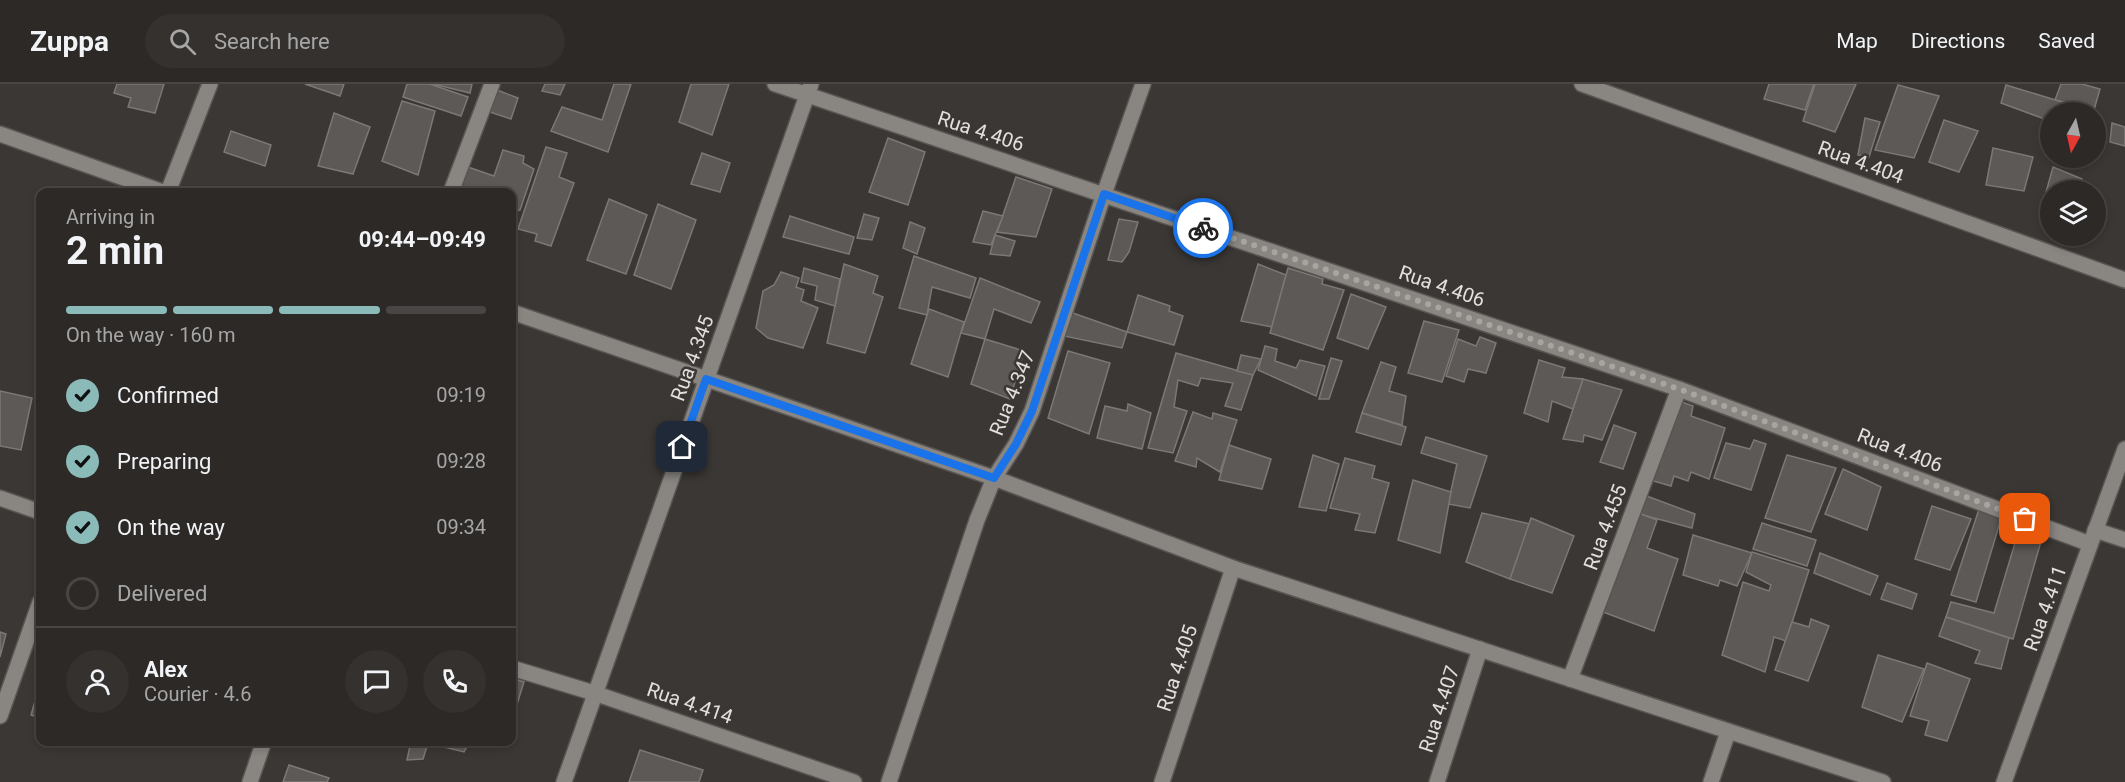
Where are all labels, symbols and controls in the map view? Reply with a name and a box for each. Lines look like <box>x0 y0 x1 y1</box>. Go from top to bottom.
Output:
search box <box>145 14 565 68</box>
text: Zuppa <box>30 25 109 58</box>
icon: search <box>166 25 199 58</box>
text: Search here <box>214 29 330 54</box>
text: Map <box>1836 29 1878 53</box>
text: Directions <box>1911 29 2005 53</box>
text: Saved <box>2038 29 2095 53</box>
north arrow <box>2040 102 2106 168</box>
map controls <box>2040 102 2106 246</box>
street label: Rua 4.406 <box>935 106 1027 156</box>
street label: Rua 4.404 <box>1815 135 1907 189</box>
button: layers <box>2040 180 2106 246</box>
courier <box>1173 198 1233 258</box>
text: Arriving in <box>66 205 155 229</box>
icon: bike <box>1187 212 1220 245</box>
text: 09:44–09:49 <box>359 227 486 252</box>
text: 2 min <box>66 228 164 274</box>
street label: Rua 4.406 <box>1396 260 1488 312</box>
street label: Rua 4.345 <box>665 312 719 404</box>
text: On the way · 160 m <box>66 323 235 347</box>
street label: Rua 4.347 <box>984 347 1040 439</box>
icon: check <box>66 379 99 412</box>
text: Confirmed <box>117 383 219 408</box>
text: 09:19 <box>436 383 486 407</box>
pin <box>656 421 707 472</box>
street label: Rua 4.406 <box>1854 423 1946 477</box>
icon: home <box>665 430 698 463</box>
icon: check <box>66 445 99 478</box>
text: Preparing <box>117 449 211 474</box>
text: 09:28 <box>436 449 486 473</box>
street label: Rua 4.455 <box>1578 481 1632 573</box>
pin <box>1999 493 2050 544</box>
icon: bag <box>2008 502 2041 535</box>
icon: check <box>66 511 99 544</box>
text: On the way <box>117 515 225 540</box>
text: 09:34 <box>436 515 486 539</box>
street label: Rua 4.411 <box>2018 562 2072 654</box>
text: Delivered <box>117 581 207 606</box>
street label: Rua 4.405 <box>1152 622 1202 714</box>
button: person <box>66 650 129 713</box>
button: chat <box>345 650 408 713</box>
button: phone <box>423 650 486 713</box>
text: Alex <box>144 657 188 682</box>
street label: Rua 4.407 <box>1414 663 1464 755</box>
street label: Rua 4.414 <box>644 677 736 729</box>
text: Courier · 4.6 <box>144 682 251 706</box>

